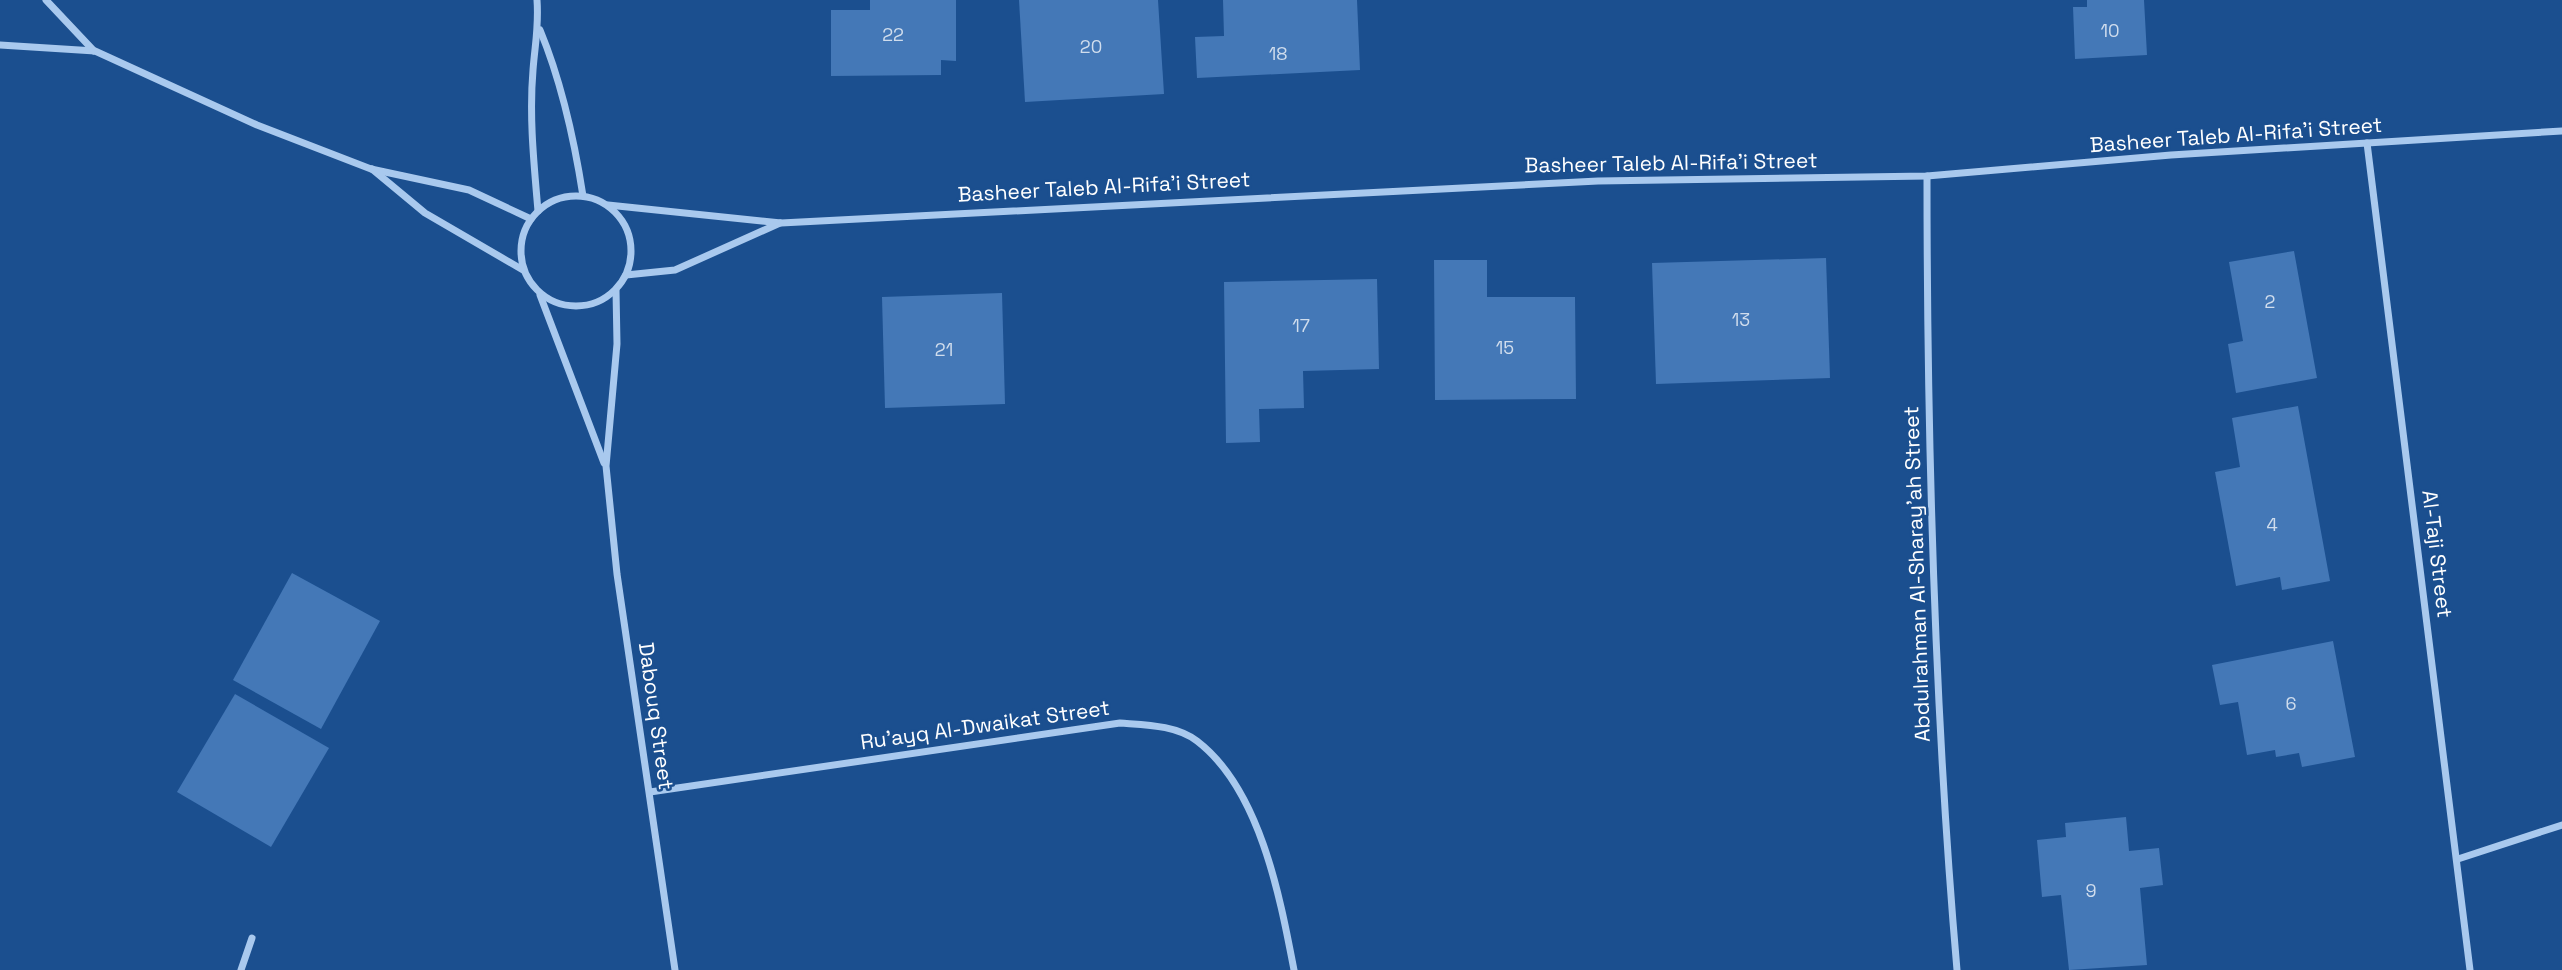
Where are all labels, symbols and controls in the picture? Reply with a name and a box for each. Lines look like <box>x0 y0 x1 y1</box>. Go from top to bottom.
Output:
house number: 10 <box>2100 19 2120 42</box>
house number: 22 <box>882 23 904 46</box>
house number: 20 <box>1080 35 1102 58</box>
house number: 18 <box>1269 42 1287 65</box>
street label: Basheer Taleb Al-Rifa'i Street <box>2089 111 2383 158</box>
street label: Basheer Taleb Al-Rifa'i Street <box>1524 146 1818 179</box>
street label: Basheer Taleb Al-Rifa'i Street <box>957 165 1251 208</box>
house number: 2 <box>2265 290 2275 313</box>
house number: 13 <box>1732 308 1750 331</box>
house number: 17 <box>1292 314 1310 337</box>
house number: 15 <box>1496 336 1514 359</box>
house number: 21 <box>935 338 953 361</box>
street label: Abdulrahman Al-Sharay'ah Street <box>1897 406 1936 742</box>
street label: Al-Taji Street <box>2416 488 2459 619</box>
house number: 4 <box>2266 513 2278 536</box>
street label: Dabouq Street <box>633 641 680 791</box>
house number: 6 <box>2285 692 2297 715</box>
street label: Ru'ayq Al-Dwaikat Street <box>858 694 1111 755</box>
house number: 9 <box>2085 879 2097 902</box>

